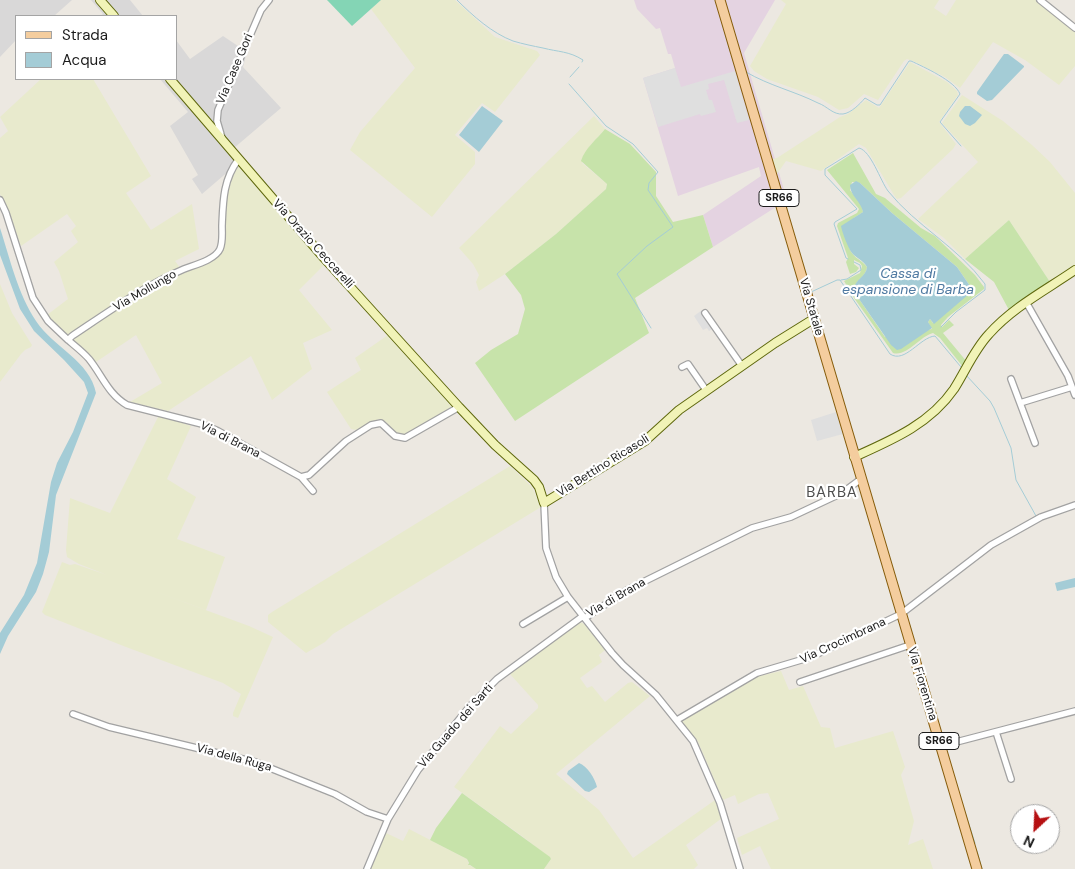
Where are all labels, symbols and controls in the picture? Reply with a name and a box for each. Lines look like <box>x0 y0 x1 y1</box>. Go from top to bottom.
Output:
legend <box>15 15 178 80</box>
text: Strada <box>62 25 108 45</box>
street label: Via Case Gori <box>214 32 256 106</box>
text: Acqua <box>62 50 106 70</box>
road number: SR66 <box>759 190 799 207</box>
street label: Via Orazio Ceccarelli <box>269 197 357 291</box>
water label: Cassa di espansione di Barba <box>842 266 974 298</box>
street label: Via Mollungo <box>111 267 179 315</box>
street label: Via Statale <box>796 276 826 338</box>
street label: Via di Brana <box>197 419 263 461</box>
street label: Via Bettino Ricasoli <box>554 432 652 500</box>
district label: BARBA <box>806 484 858 502</box>
street label: Via di Brana <box>584 575 648 621</box>
street label: Via Crocimbrana <box>798 615 888 667</box>
street label: Via Fiorentina <box>904 646 940 722</box>
street label: Via Guado dei Sarti <box>416 681 496 771</box>
road number: SR66 <box>919 732 959 749</box>
street label: Via della Ruga <box>195 741 273 775</box>
north arrow <box>1010 804 1060 854</box>
text: N <box>1021 831 1038 852</box>

